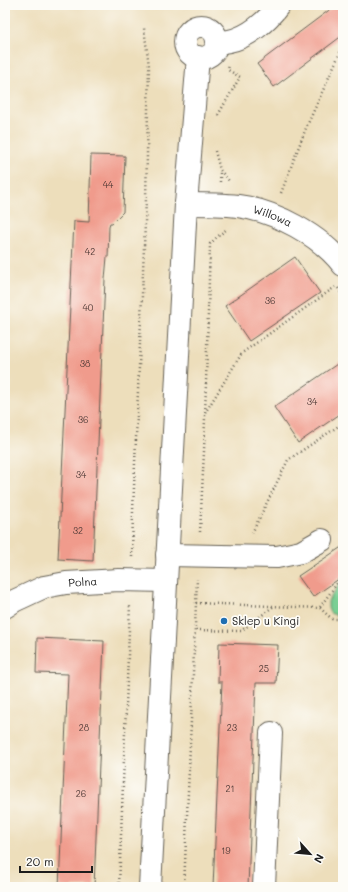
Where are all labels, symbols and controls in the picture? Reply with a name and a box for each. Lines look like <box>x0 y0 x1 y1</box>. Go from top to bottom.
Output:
house number: 44 <box>103 179 114 190</box>
street label: Willowa <box>251 201 295 230</box>
house number: 42 <box>85 246 95 257</box>
house number: 36 <box>265 295 275 306</box>
house number: 40 <box>83 302 94 313</box>
house number: 38 <box>80 358 91 369</box>
house number: 34 <box>307 396 318 407</box>
house number: 36 <box>78 414 88 425</box>
house number: 34 <box>76 469 87 480</box>
house number: 32 <box>73 525 83 536</box>
street label: Polna <box>68 573 98 590</box>
place label: Sklep u Kingi <box>232 613 299 628</box>
marker: Sklep u Kingi <box>219 616 229 626</box>
house number: 25 <box>259 663 269 674</box>
house number: 28 <box>79 722 90 733</box>
house number: 23 <box>227 722 237 733</box>
house number: 21 <box>225 783 235 794</box>
house number: 26 <box>76 788 86 799</box>
north arrow <box>290 834 330 874</box>
house number: 19 <box>221 845 231 856</box>
scale bar <box>20 848 92 874</box>
text: N <box>311 852 328 866</box>
text: 20 m <box>26 853 54 869</box>

